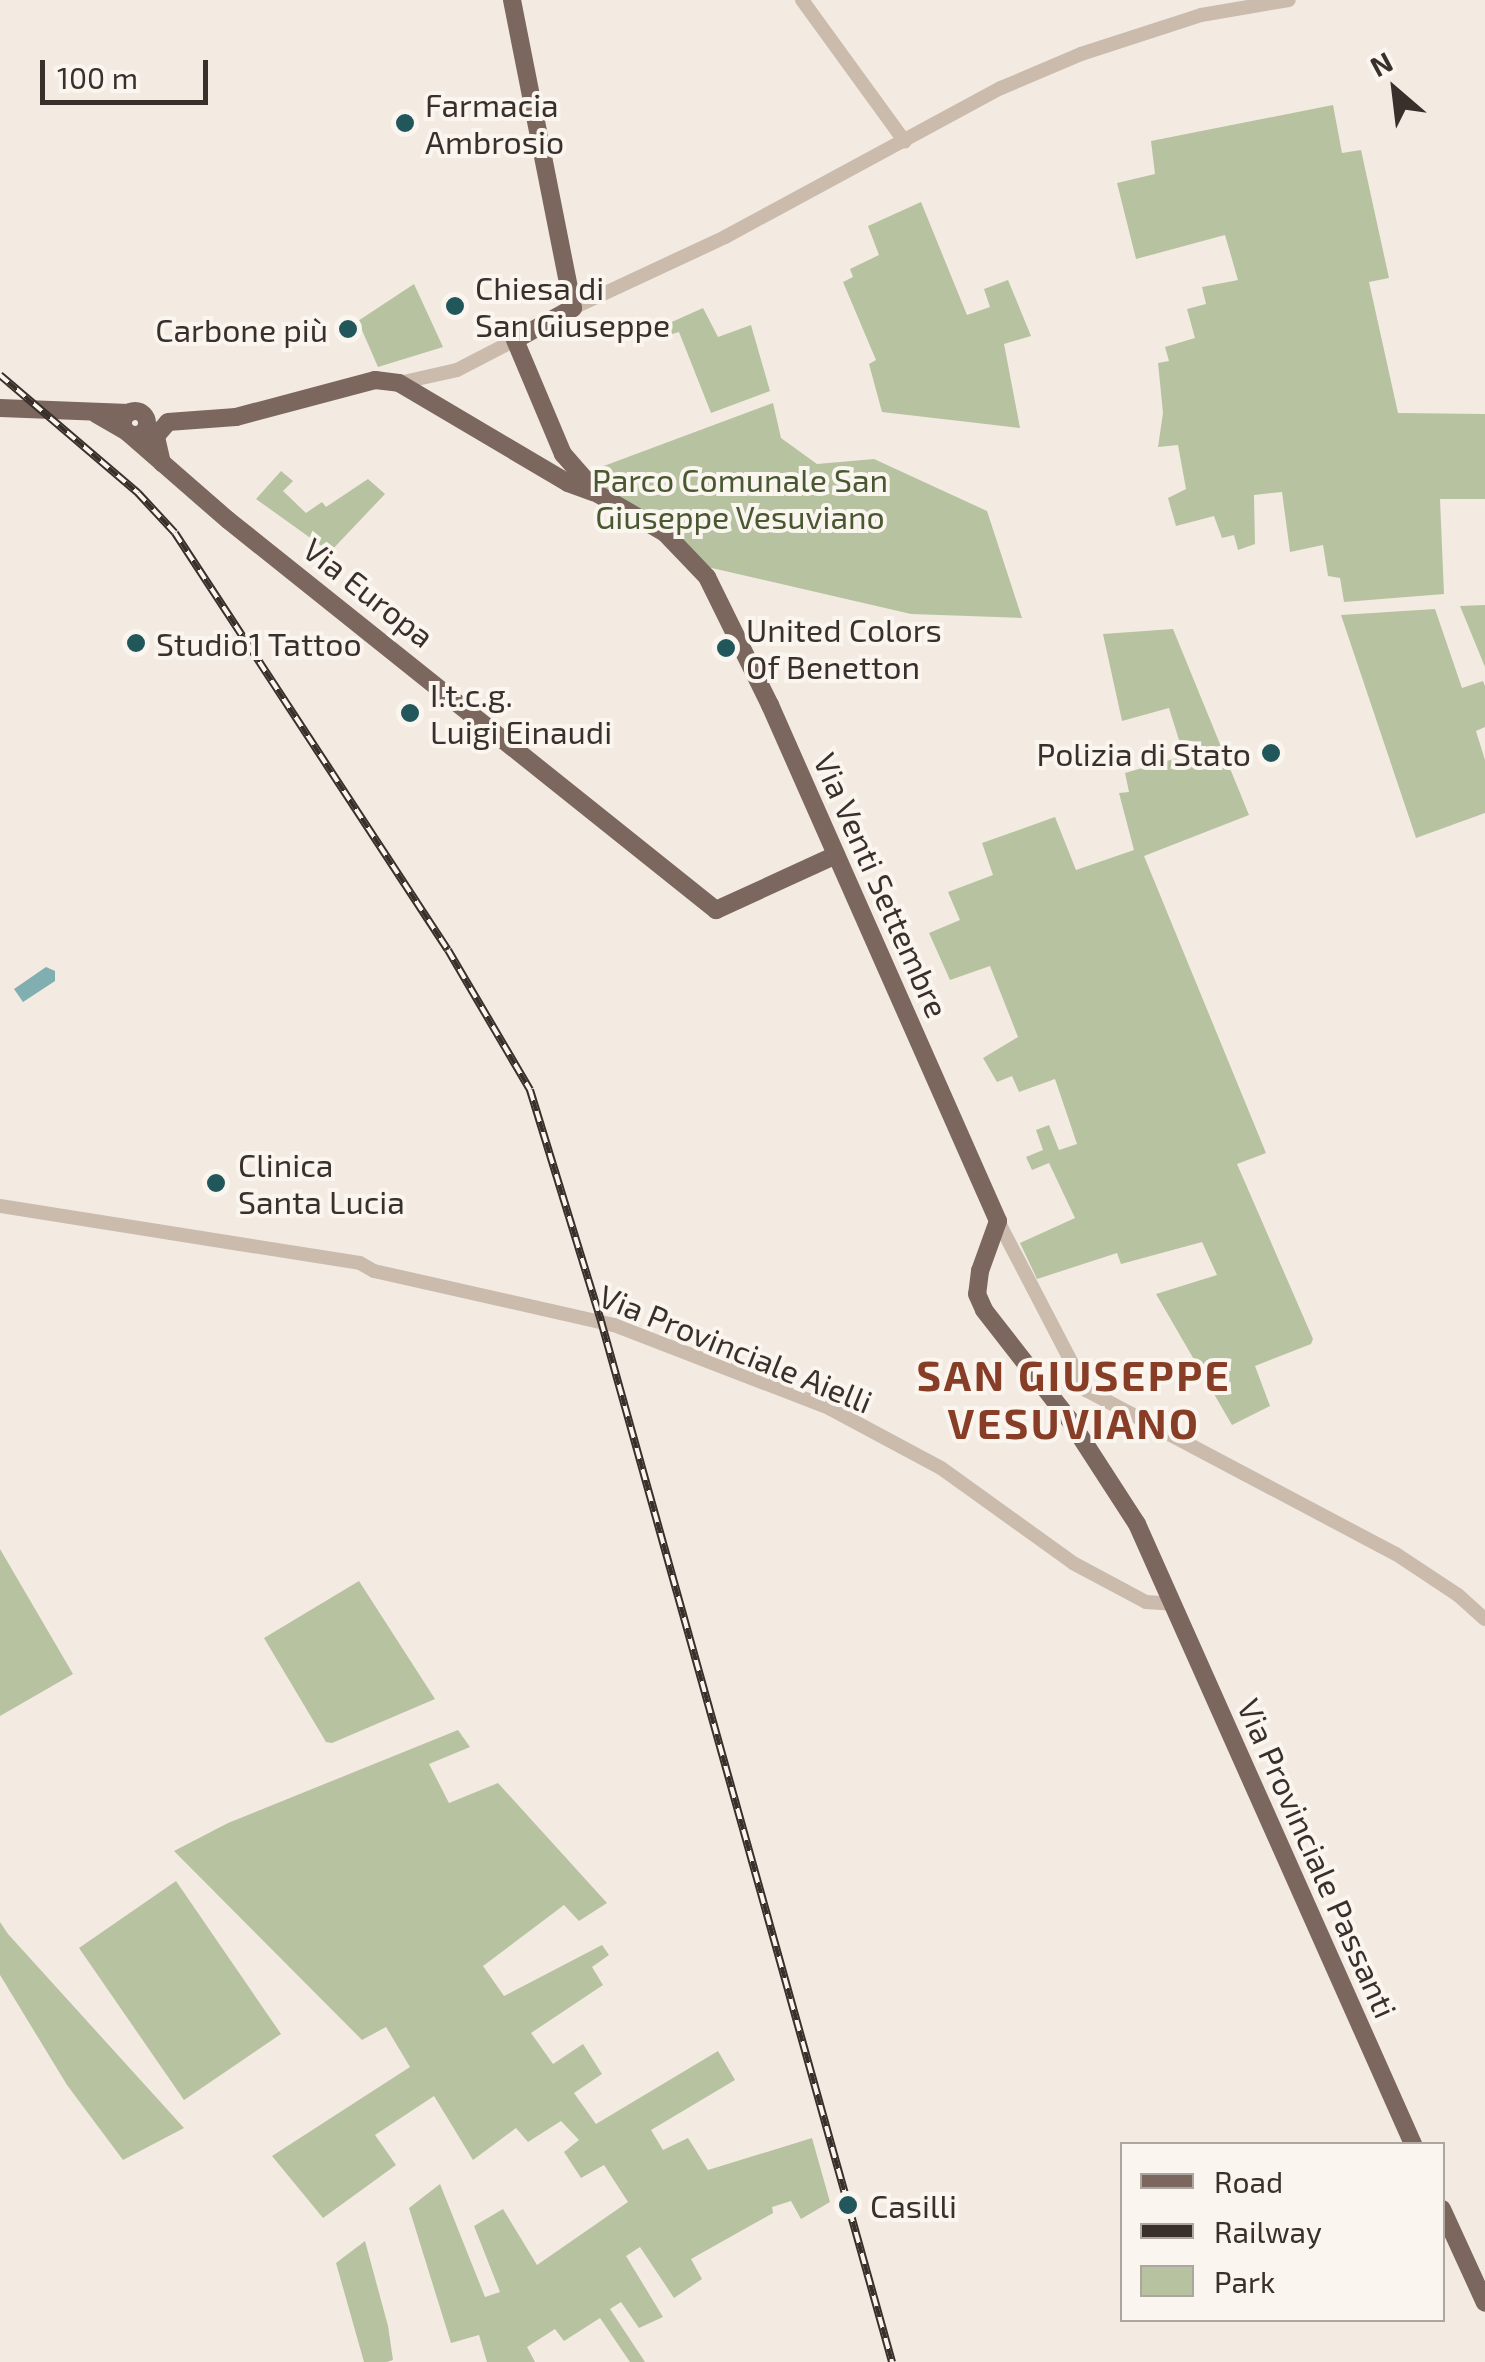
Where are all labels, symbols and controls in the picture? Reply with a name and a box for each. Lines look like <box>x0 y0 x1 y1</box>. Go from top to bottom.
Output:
scale bar <box>45 40 212 102</box>
north arrow <box>1345 40 1445 140</box>
text: N <box>1364 44 1398 83</box>
text: 100 m <box>57 59 138 95</box>
place label: Farmacia Ambrosio <box>425 86 564 161</box>
marker: Farmacia Ambrosio <box>394 112 416 134</box>
place label: Chiesa di San Giuseppe <box>475 269 670 344</box>
marker: Chiesa di San Giuseppe <box>444 295 466 317</box>
place label: Carbone più <box>155 310 328 348</box>
marker: Carbone più <box>337 318 359 340</box>
park label: Parco Comunale San Giuseppe Vesuviano <box>592 461 888 536</box>
street label: Via Europa <box>296 529 442 655</box>
place label: United Colors Of Benetton <box>746 611 942 686</box>
place label: Studio1 Tattoo <box>156 624 362 662</box>
marker: Studio1 Tattoo <box>125 632 147 654</box>
marker: United Colors Of Benetton <box>715 637 737 659</box>
place label: I.t.c.g. Luigi Einaudi <box>430 676 612 751</box>
marker: I.t.c.g. Luigi Einaudi <box>399 702 421 724</box>
place label: Polizia di Stato <box>1036 734 1251 772</box>
marker: Polizia di Stato <box>1260 742 1282 764</box>
street label: Via Venti Settembre <box>806 747 958 1023</box>
place label: Clinica Santa Lucia <box>238 1146 405 1221</box>
marker: Clinica Santa Lucia <box>203 1170 229 1196</box>
street label: Via Provinciale Aielli <box>594 1276 878 1420</box>
district label: SAN GIUSEPPE VESUVIANO <box>917 1349 1231 1448</box>
street label: Via Provinciale Passanti <box>1230 1693 1406 2023</box>
legend <box>1120 2142 1445 2322</box>
text: Road <box>1214 2163 1283 2199</box>
place label: Casilli <box>870 2186 957 2224</box>
marker: Casilli <box>835 2192 861 2218</box>
text: Railway <box>1214 2213 1322 2249</box>
text: Park <box>1214 2263 1275 2299</box>

